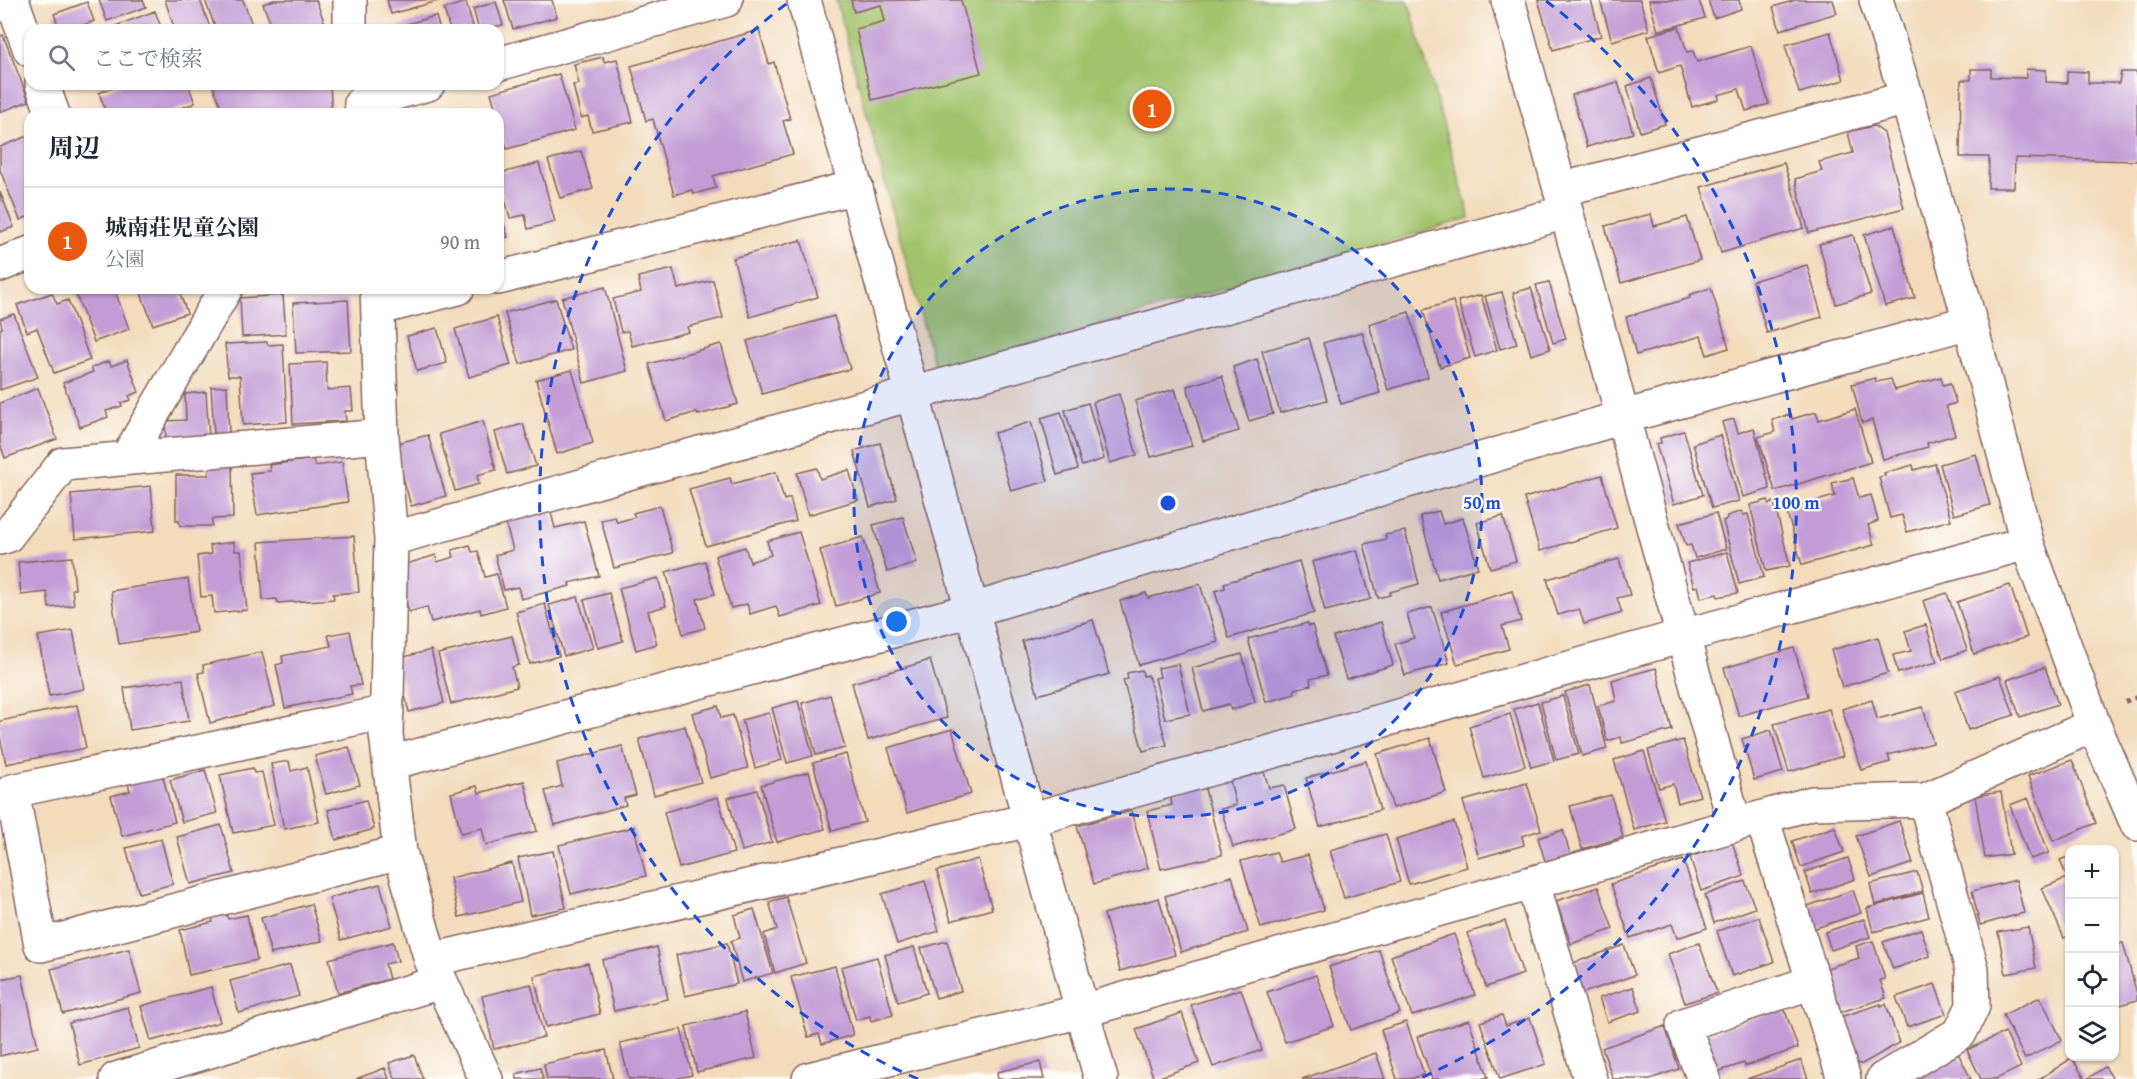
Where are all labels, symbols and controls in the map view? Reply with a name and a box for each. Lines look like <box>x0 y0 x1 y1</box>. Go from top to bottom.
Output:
search box <box>24 24 504 90</box>
icon: search <box>45 41 78 74</box>
text: ここで検索 <box>93 42 203 74</box>
pin: 1 <box>1132 86 1172 132</box>
text: 周辺 <box>48 128 100 167</box>
text: 城南荘児童公園 <box>105 211 259 243</box>
text: 1 <box>62 227 73 256</box>
text: 90 m <box>440 227 480 256</box>
text: 公園 <box>105 244 145 273</box>
text: 50 m <box>1463 489 1502 516</box>
text: 100 m <box>1772 489 1820 516</box>
centre of rings <box>1158 493 1178 513</box>
your location <box>882 607 911 636</box>
map controls <box>2065 845 2119 1061</box>
button: + <box>2065 845 2119 899</box>
button: − <box>2065 899 2119 953</box>
button: locate <box>2065 953 2119 1007</box>
button: layers <box>2065 1007 2119 1061</box>

